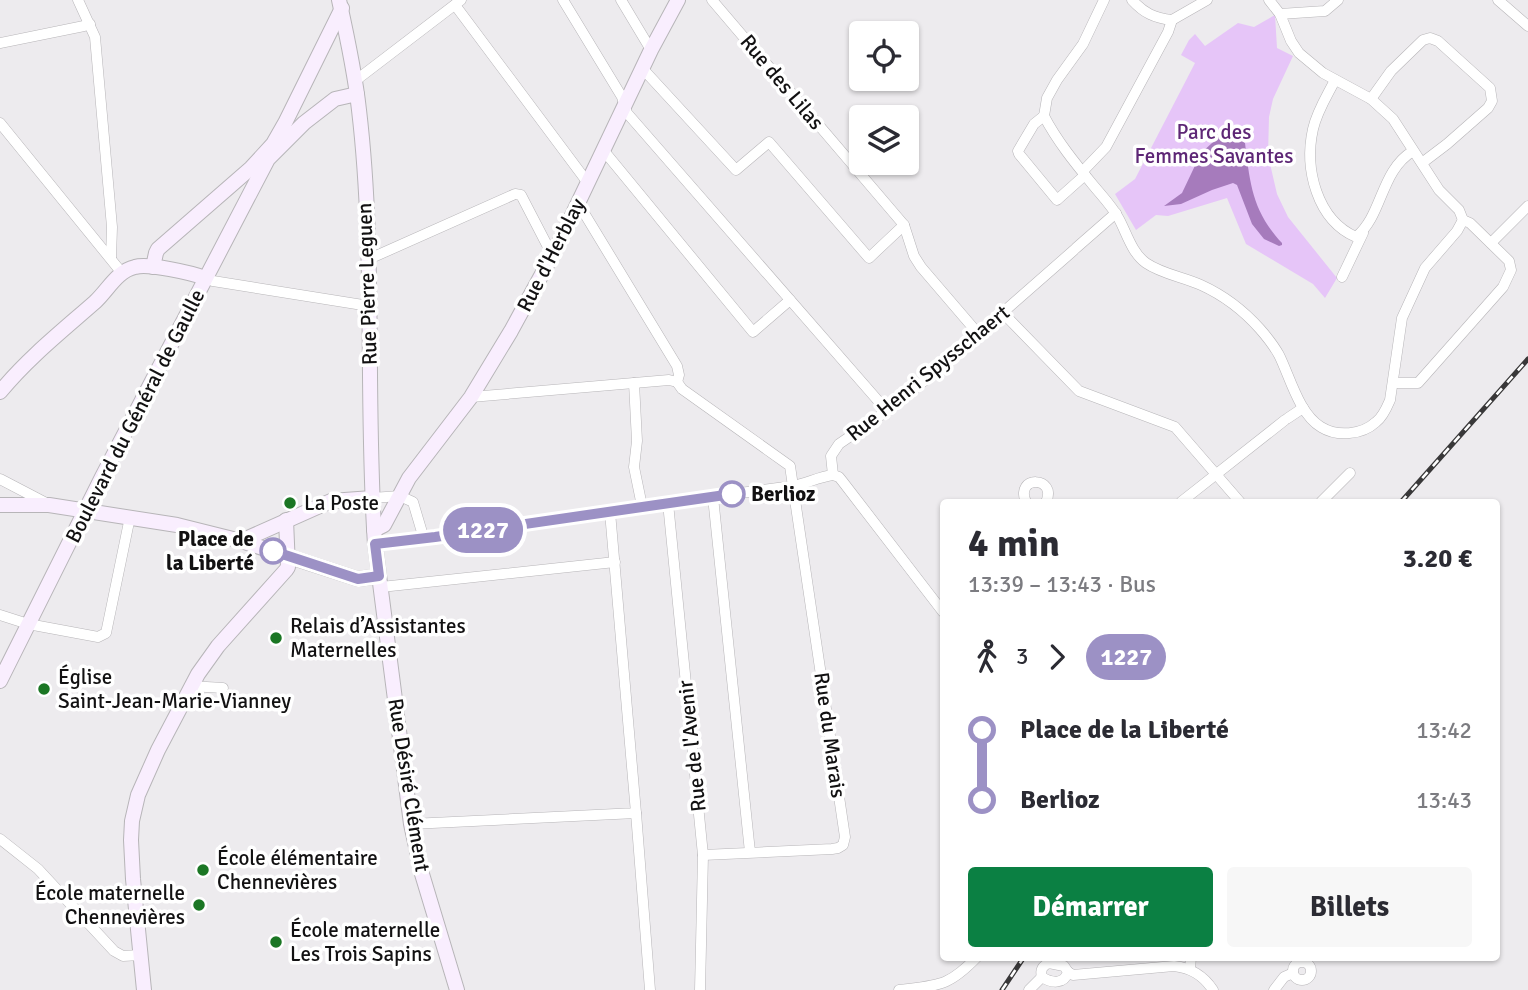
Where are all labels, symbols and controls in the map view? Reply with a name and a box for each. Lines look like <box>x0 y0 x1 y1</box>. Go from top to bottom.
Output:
map controls <box>849 21 919 175</box>
button: locate <box>849 21 919 91</box>
street label: Rue des Lilas <box>735 29 829 135</box>
button: layers <box>849 105 919 175</box>
park label: Parc des Femmes Savantes <box>1134 119 1294 169</box>
street label: Rue d'Herblay <box>511 194 591 316</box>
street label: Rue Pierre Leguen <box>351 202 383 366</box>
street label: Boulevard du Général de Gaulle <box>60 285 210 547</box>
street label: Rue Henri Spysschaert <box>841 299 1015 447</box>
marker: Berlioz <box>719 481 745 507</box>
place label: Berlioz <box>751 481 815 507</box>
place label: La Poste <box>304 490 379 516</box>
marker: La Poste <box>282 495 298 511</box>
line badge: 1227 <box>434 507 532 553</box>
text: 1227 <box>457 515 509 545</box>
text: 4 min <box>968 520 1060 567</box>
place label: Place de la Liberté <box>166 526 254 576</box>
marker: Place de la Liberté <box>260 538 286 564</box>
text: 3.20 € <box>1403 543 1472 575</box>
text: 13:39 – 13:43 · Bus <box>968 570 1156 599</box>
place label: Relais d’Assistantes Maternelles <box>290 613 466 663</box>
marker: Relais d’Assistantes Maternelles <box>268 630 284 646</box>
icon: walk <box>968 638 1006 676</box>
icon: forward <box>1038 638 1076 676</box>
text: 3 <box>1016 642 1028 671</box>
text: 1227 <box>1100 642 1152 672</box>
place label: Église Saint-Jean-Marie-Vianney <box>58 664 291 714</box>
street label: Rue du Marais <box>808 670 852 800</box>
street label: Rue de l'Avenir <box>672 679 712 813</box>
marker: Église Saint-Jean-Marie-Vianney <box>36 681 52 697</box>
street label: Rue Désiré Clément <box>382 696 436 874</box>
text: Place de la Liberté <box>1020 714 1229 746</box>
text: 13:42 <box>1416 716 1472 745</box>
text: Berlioz <box>1020 784 1100 816</box>
text: 13:43 <box>1416 786 1472 815</box>
place label: École élémentaire Chennevières <box>217 845 378 895</box>
marker: École élémentaire Chennevières <box>195 862 211 878</box>
button: Démarrer <box>968 867 1213 947</box>
button: Billets <box>1227 867 1472 947</box>
place label: École maternelle Chennevières <box>35 880 185 930</box>
marker: École maternelle Chennevières <box>191 897 207 913</box>
place label: École maternelle Les Trois Sapins <box>290 917 440 967</box>
marker: École maternelle Les Trois Sapins <box>268 934 284 950</box>

